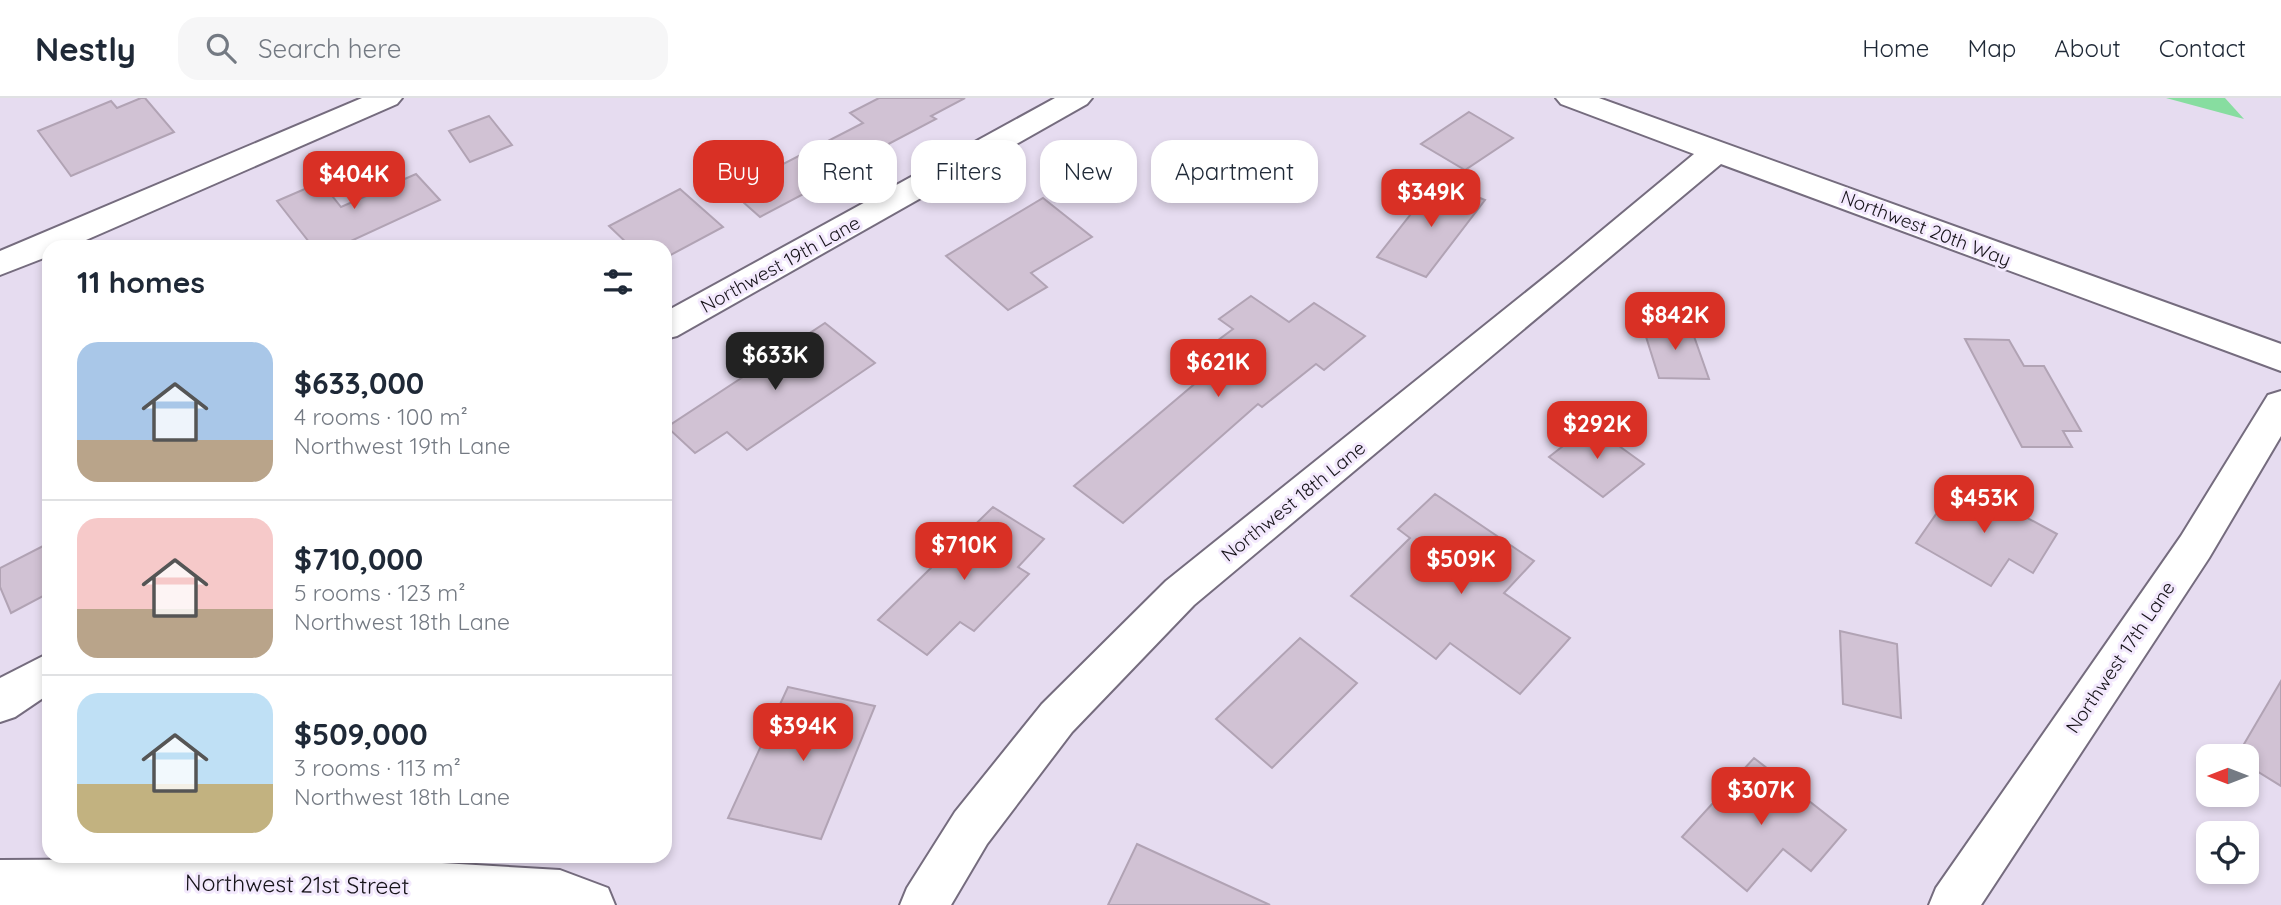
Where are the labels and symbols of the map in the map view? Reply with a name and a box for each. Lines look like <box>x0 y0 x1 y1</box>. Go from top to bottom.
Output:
pin: $404K <box>305 152 403 211</box>
pin: $349K <box>1382 170 1480 229</box>
street label: Northwest 20th Way <box>1838 185 2014 271</box>
street label: Northwest 19th Lane <box>696 210 864 318</box>
pin: $842K <box>1626 292 1724 352</box>
pin: $633K <box>726 332 824 392</box>
pin: $621K <box>1169 340 1267 399</box>
pin: $292K <box>1548 402 1646 461</box>
street label: Northwest 18th Lane <box>1216 436 1370 566</box>
pin: $453K <box>1935 476 2033 535</box>
pin: $710K <box>915 522 1013 582</box>
pin: $509K <box>1412 536 1510 596</box>
street label: Northwest 17th Lane <box>2060 577 2180 737</box>
pin: $394K <box>754 704 852 763</box>
north arrow <box>2196 744 2259 807</box>
pin: $307K <box>1712 768 1810 827</box>
street label: Northwest 21st Street <box>185 868 410 900</box>

